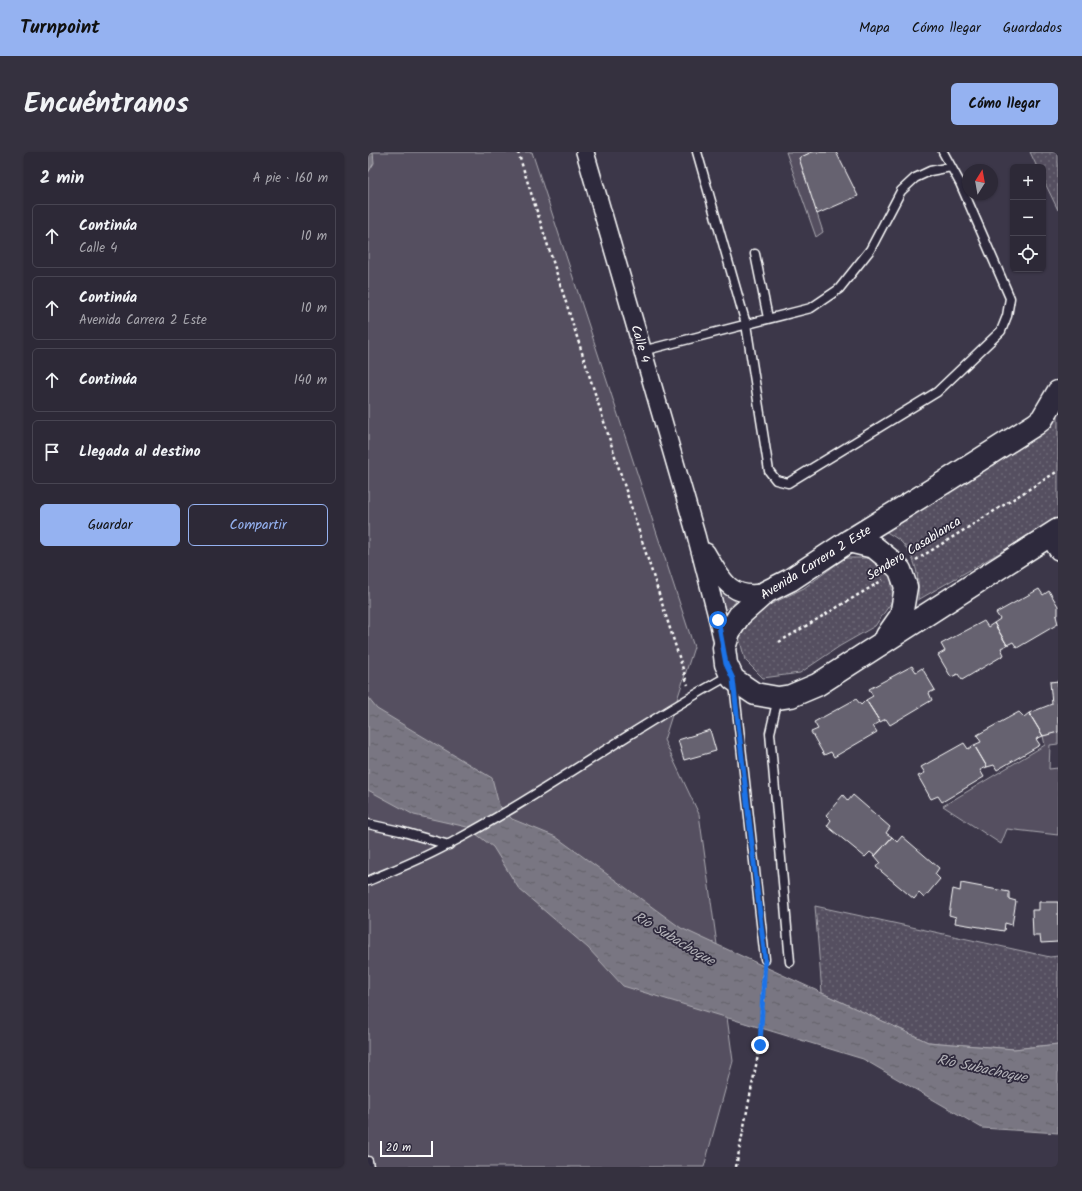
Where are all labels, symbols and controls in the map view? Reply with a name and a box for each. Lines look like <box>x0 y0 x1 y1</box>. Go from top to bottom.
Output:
text: Turnpoint <box>20 13 100 43</box>
text: Mapa <box>859 17 890 39</box>
text: Cómo llegar <box>912 17 981 39</box>
text: Guardados <box>1003 17 1062 39</box>
text: Encuéntranos <box>24 82 189 127</box>
button: Cómo llegar <box>951 83 1058 125</box>
north arrow <box>962 164 998 200</box>
map controls <box>1010 164 1046 272</box>
button: + <box>1010 164 1046 200</box>
text: 2 min <box>40 165 84 192</box>
text: A pie · 160 m <box>253 168 328 189</box>
button: − <box>1010 200 1046 236</box>
text: Continúa <box>79 214 137 238</box>
icon: ahead <box>41 225 63 247</box>
text: 10 m <box>301 226 327 247</box>
button: locate <box>1010 236 1046 272</box>
text: Calle 4 <box>79 238 117 259</box>
text: Continúa <box>79 286 137 310</box>
icon: ahead <box>41 297 63 319</box>
text: 10 m <box>301 298 327 319</box>
text: Avenida Carrera 2 Este <box>79 310 207 331</box>
street label: Calle 4 <box>625 323 655 365</box>
text: Continúa <box>79 368 137 392</box>
icon: ahead <box>41 369 63 391</box>
text: 140 m <box>294 370 327 391</box>
text: Llegada al destino <box>79 440 201 464</box>
icon: arrive <box>41 441 63 463</box>
button: Guardar <box>40 504 180 546</box>
button: Compartir <box>188 504 328 546</box>
street label: Sendero Casablanca <box>863 512 965 586</box>
street label: Avenida Carrera 2 Este <box>756 520 876 606</box>
route start <box>709 611 727 629</box>
water label: Río Subachoque <box>629 906 720 973</box>
route end <box>751 1036 769 1054</box>
water label: Río Subachoque <box>935 1049 1031 1090</box>
scale bar <box>380 1139 433 1158</box>
text: 20 m <box>386 1139 411 1157</box>

